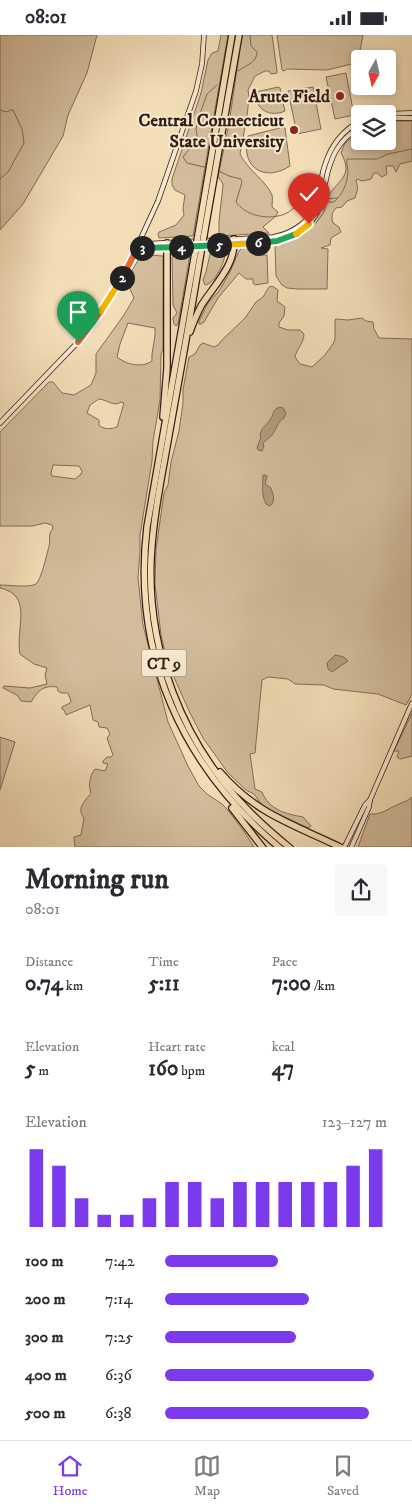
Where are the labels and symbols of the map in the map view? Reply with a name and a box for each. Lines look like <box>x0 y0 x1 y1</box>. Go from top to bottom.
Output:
north arrow <box>351 50 396 95</box>
place label: Arute Field <box>248 86 331 108</box>
marker: Arute Field <box>334 90 346 102</box>
place label: Central Connecticut State University <box>139 110 284 153</box>
marker: Central Connecticut State University <box>288 124 300 136</box>
pin <box>288 173 330 224</box>
pin: 6 <box>246 231 270 255</box>
pin: 5 <box>206 233 232 257</box>
pin: 3 <box>130 235 154 261</box>
pin: 4 <box>168 235 194 259</box>
pin: 2 <box>110 265 134 291</box>
pin <box>57 291 99 342</box>
road number: CT 9 <box>142 649 186 676</box>

